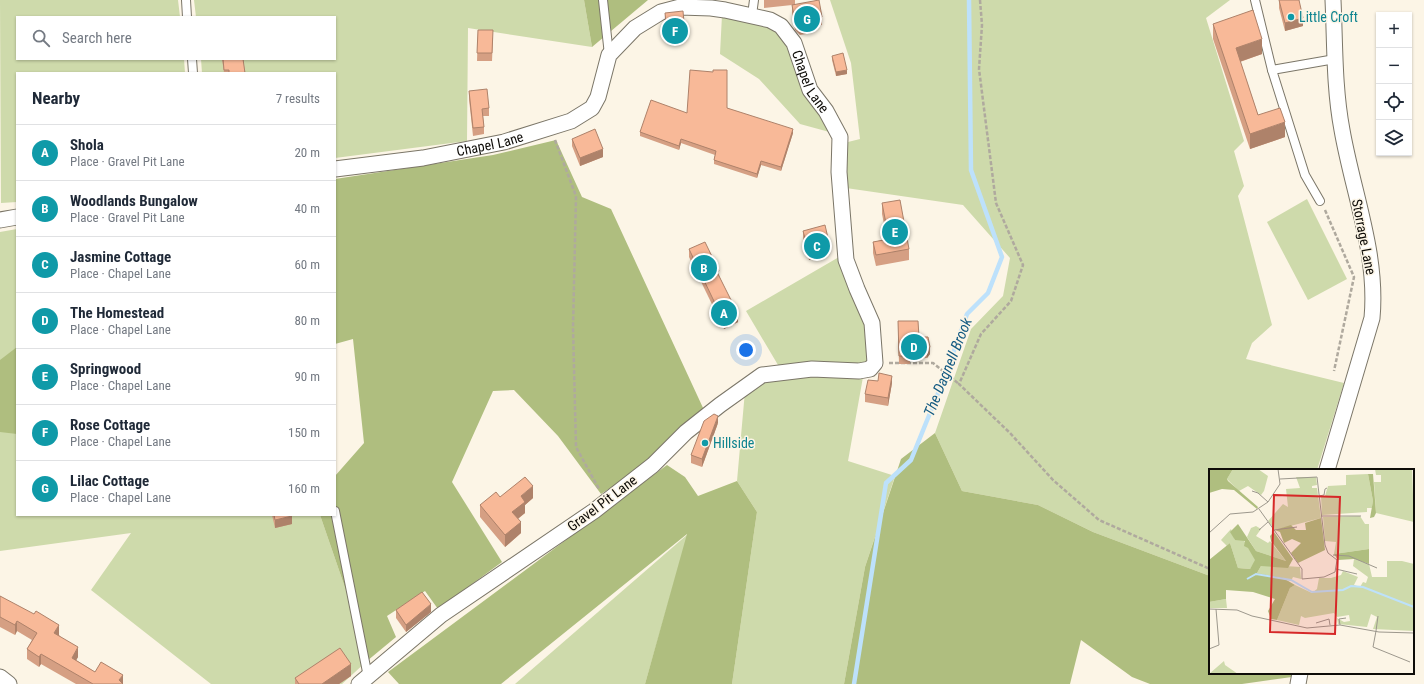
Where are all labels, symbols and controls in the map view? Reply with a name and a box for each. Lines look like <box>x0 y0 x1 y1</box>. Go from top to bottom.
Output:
pin: G <box>794 4 820 34</box>
place label: Little Croft <box>1299 9 1358 25</box>
marker: Little Croft <box>1286 12 1296 22</box>
map controls <box>1376 12 1412 156</box>
button: + <box>1376 12 1412 48</box>
search box <box>16 16 336 60</box>
pin: F <box>662 16 688 46</box>
icon: search <box>30 27 52 49</box>
text: Search here <box>62 29 132 47</box>
street label: Chapel Lane <box>789 48 833 116</box>
button: − <box>1376 48 1412 84</box>
button: locate <box>1376 84 1412 120</box>
text: Nearby <box>32 88 80 108</box>
text: 7 results <box>276 91 320 106</box>
button: layers <box>1376 120 1412 156</box>
street label: Chapel Lane <box>455 128 526 159</box>
text: Shola <box>70 136 104 154</box>
text: A <box>41 145 49 160</box>
text: 20 m <box>294 145 320 160</box>
text: Place · Gravel Pit Lane <box>70 154 185 169</box>
text: Woodlands Bungalow <box>70 192 198 210</box>
street label: Storrage Lane <box>1349 198 1379 277</box>
text: B <box>41 201 49 216</box>
text: 40 m <box>294 201 320 216</box>
text: Place · Gravel Pit Lane <box>70 210 185 225</box>
pin: E <box>882 217 908 247</box>
pin: C <box>804 231 830 261</box>
text: Jasmine Cottage <box>70 248 171 266</box>
pin: B <box>691 253 717 283</box>
text: C <box>41 257 49 272</box>
text: 60 m <box>294 257 320 272</box>
text: Place · Chapel Lane <box>70 266 171 281</box>
pin: A <box>711 298 737 328</box>
text: The Homestead <box>70 304 164 322</box>
text: D <box>41 313 49 328</box>
text: 80 m <box>294 313 320 328</box>
water label: The Dagnell Brook <box>920 315 976 419</box>
text: Place · Chapel Lane <box>70 322 171 337</box>
pin: D <box>901 332 927 362</box>
your location <box>736 340 756 360</box>
text: Springwood <box>70 360 141 378</box>
text: E <box>42 369 48 384</box>
text: 90 m <box>294 369 320 384</box>
text: Place · Chapel Lane <box>70 378 171 393</box>
text: Rose Cottage <box>70 416 150 434</box>
text: F <box>42 425 48 440</box>
text: 150 m <box>288 425 320 440</box>
text: Place · Chapel Lane <box>70 434 171 449</box>
place label: Hillside <box>713 435 755 451</box>
marker: Hillside <box>700 438 710 448</box>
inset map <box>1209 469 1414 674</box>
street label: Gravel Pit Lane <box>564 471 640 534</box>
text: Lilac Cottage <box>70 472 149 490</box>
text: G <box>41 481 49 496</box>
text: 160 m <box>288 481 320 496</box>
text: Place · Chapel Lane <box>70 490 171 505</box>

